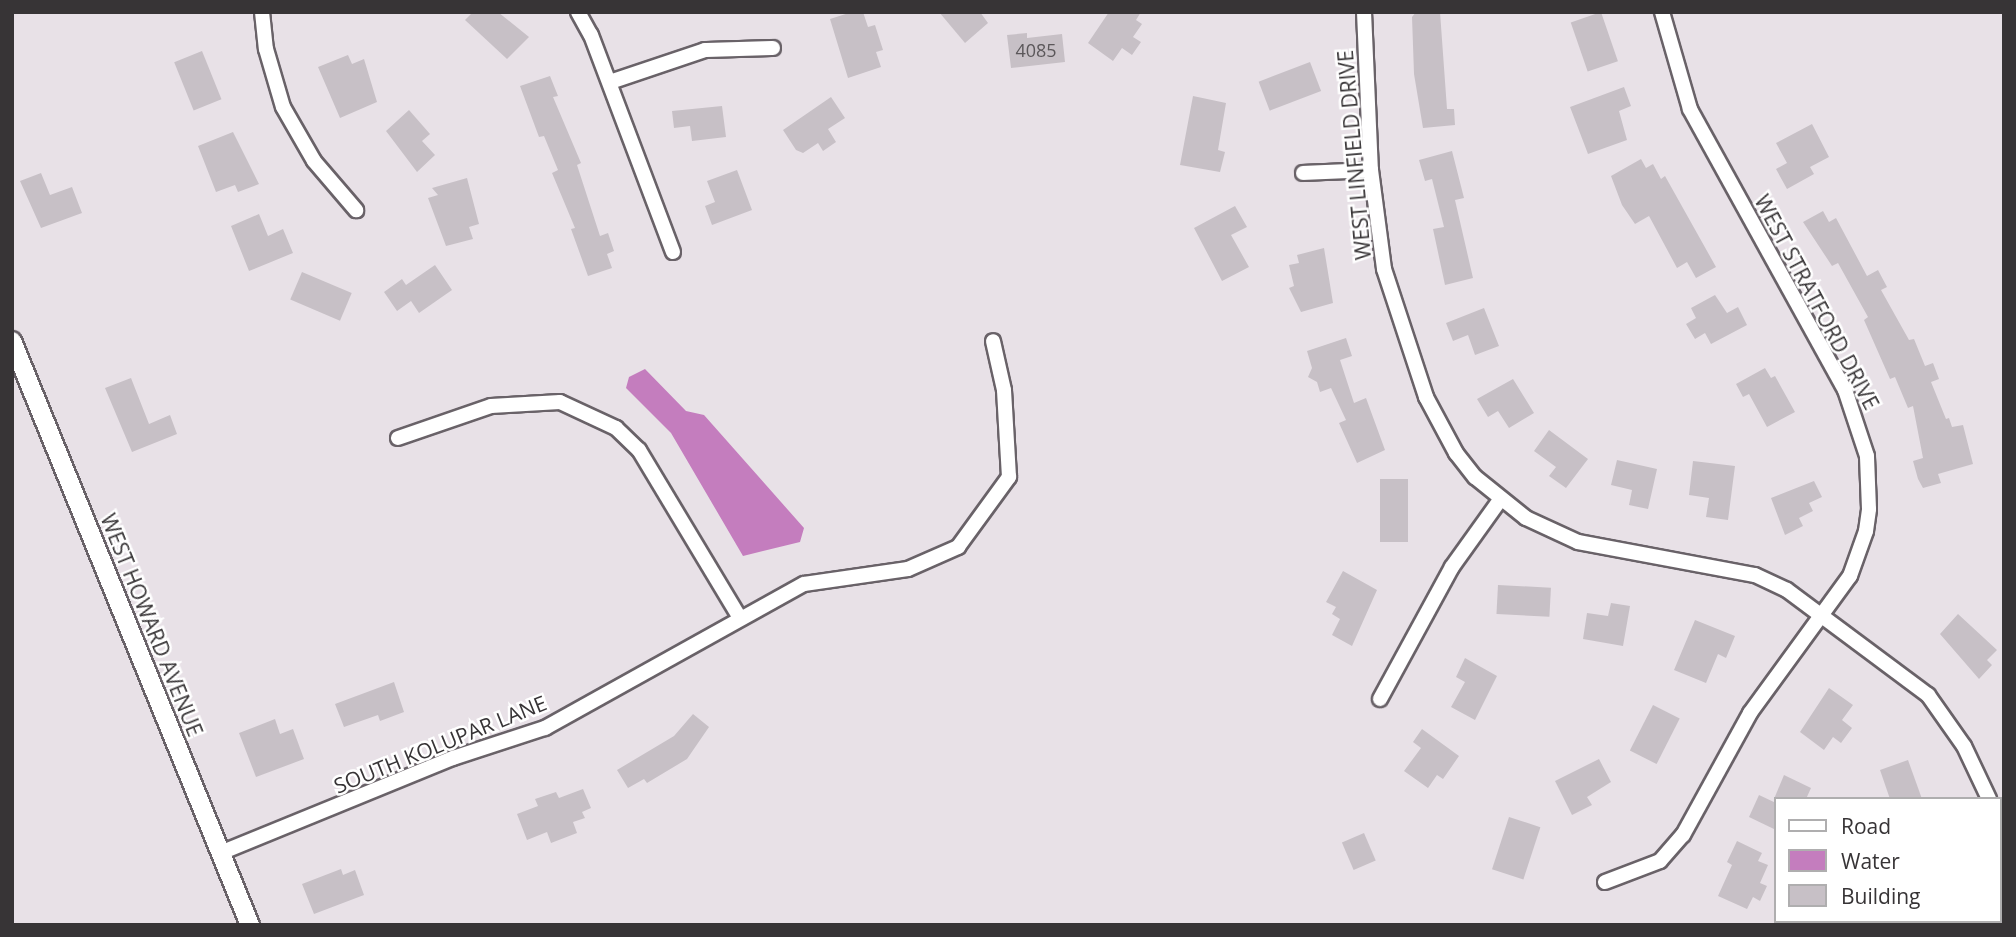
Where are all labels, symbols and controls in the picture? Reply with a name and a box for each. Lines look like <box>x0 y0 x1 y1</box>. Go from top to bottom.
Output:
house number: 4085 <box>1015 39 1057 61</box>
street label: WEST LINFIELD DRIVE <box>1332 49 1376 261</box>
street label: WEST STRATFORD DRIVE <box>1750 190 1884 414</box>
street label: WEST HOWARD AVENUE <box>96 510 208 740</box>
street label: SOUTH KOLUPAR LANE <box>330 690 550 798</box>
legend <box>1774 797 2002 923</box>
text: Road <box>1841 812 1891 840</box>
text: Water <box>1841 847 1900 875</box>
text: Building <box>1841 882 1920 910</box>

